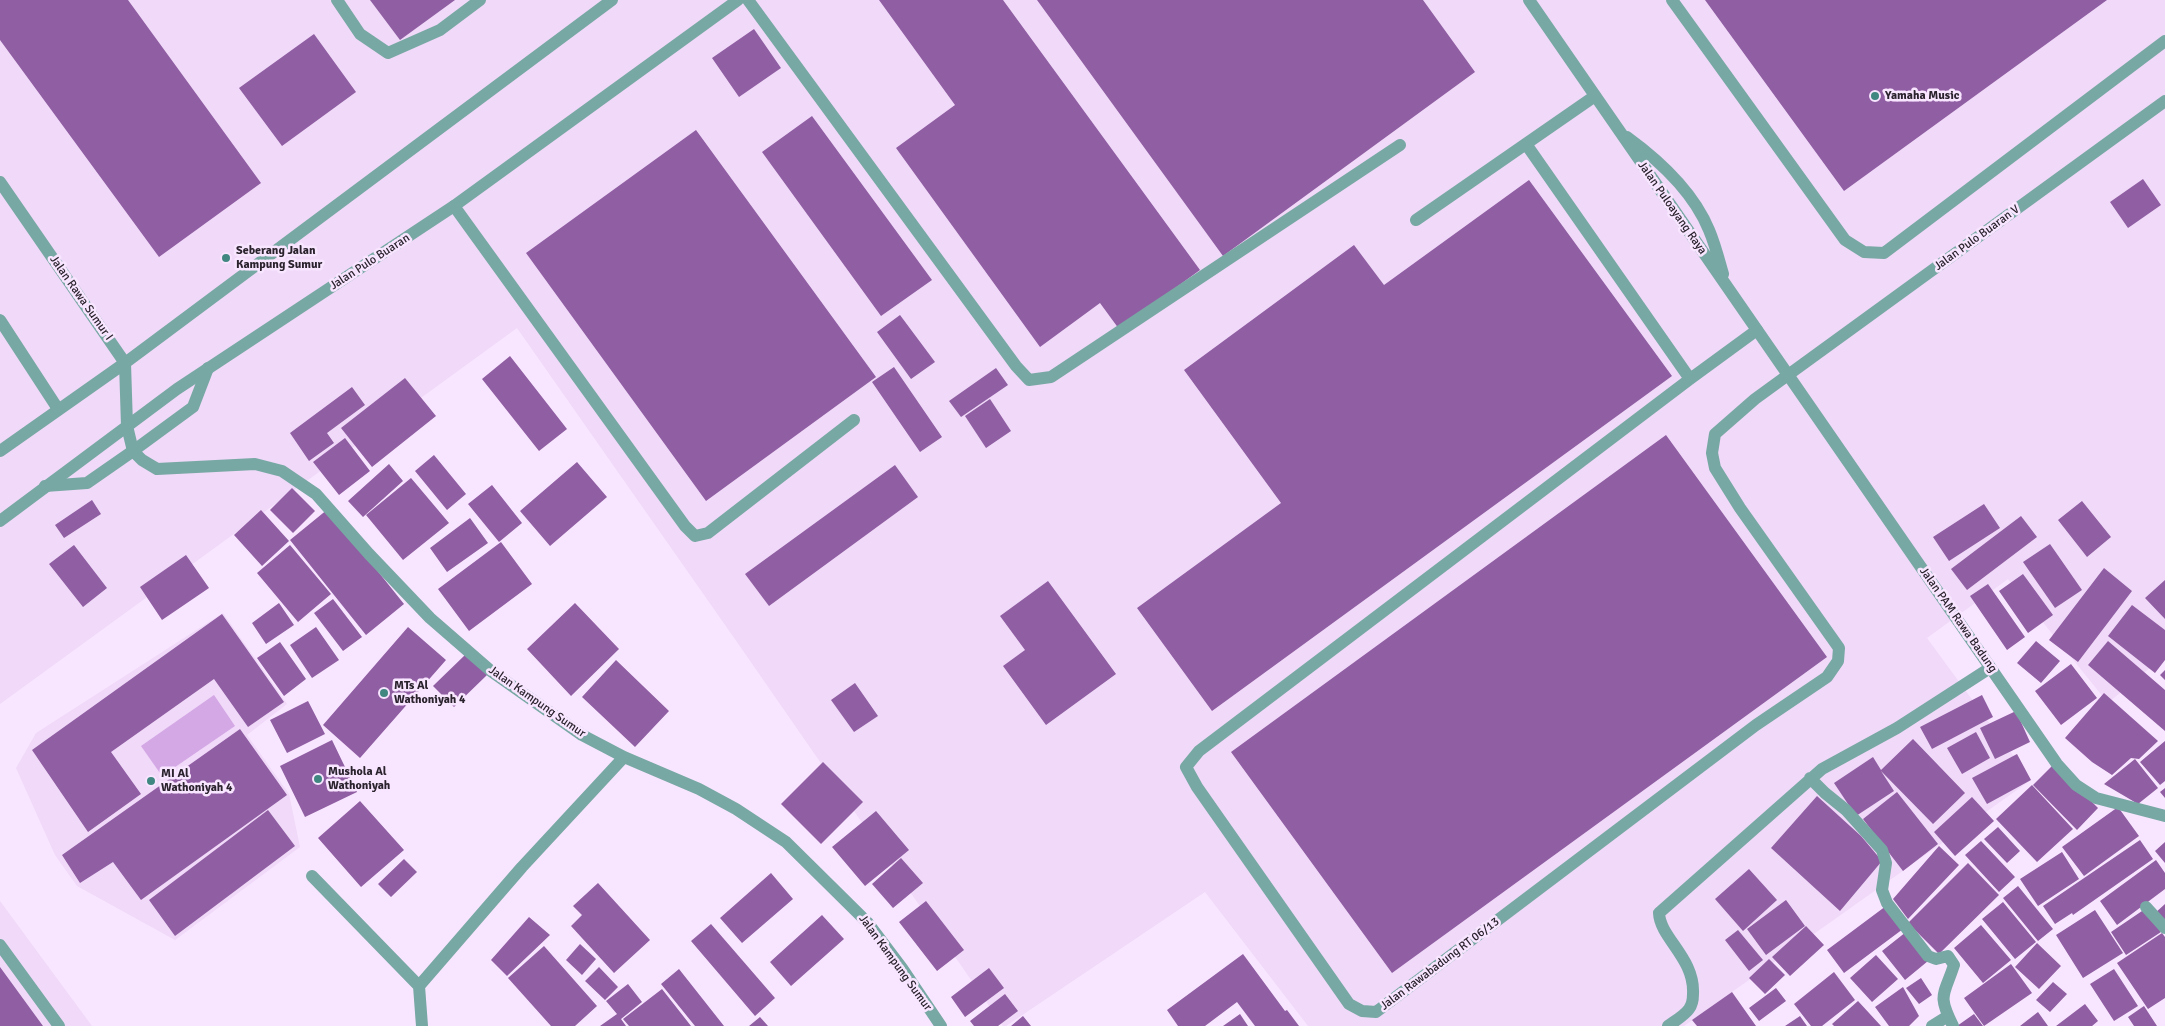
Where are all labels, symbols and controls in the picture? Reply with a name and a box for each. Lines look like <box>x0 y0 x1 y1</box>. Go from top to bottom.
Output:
place label: Yamaha Music <box>1885 89 1959 103</box>
marker: Yamaha Music <box>1869 90 1881 102</box>
street label: Jalan Puloayang Raya <box>1634 159 1710 257</box>
street label: Jalan Pulo Buaran V <box>1932 202 2022 274</box>
street label: Jalan Pulo Buaran <box>327 231 413 293</box>
place label: Seberang Jalan Kampung Sumur <box>236 244 322 272</box>
marker: Seberang Jalan Kampung Sumur <box>220 252 232 264</box>
street label: Jalan Rawa Sumur I <box>46 253 116 343</box>
street label: Jalan PAM Rawa Badung <box>1916 565 2000 675</box>
street label: Jalan Kampung Sumur <box>486 663 588 741</box>
place label: MTs Al Wathoniyah 4 <box>394 679 465 707</box>
marker: MTs Al Wathoniyah 4 <box>378 687 390 699</box>
place label: Mushola Al Wathoniyah <box>328 765 390 793</box>
place label: MI Al Wathoniyah 4 <box>161 767 232 795</box>
marker: Mushola Al Wathoniyah <box>312 773 324 785</box>
marker: MI Al Wathoniyah 4 <box>145 775 157 787</box>
street label: Jalan Kampung Sumur <box>855 912 935 1014</box>
street label: Jalan Rawabadung RT 06/13 <box>1378 915 1502 1013</box>

